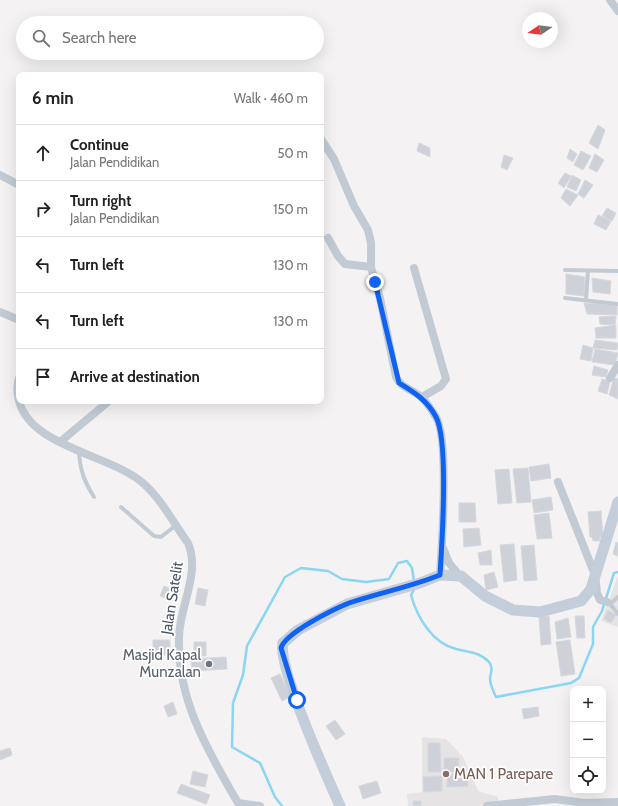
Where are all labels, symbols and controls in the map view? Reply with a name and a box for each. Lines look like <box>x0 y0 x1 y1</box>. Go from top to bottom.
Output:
north arrow <box>522 12 558 48</box>
search box <box>16 16 324 60</box>
icon: search <box>30 27 52 49</box>
text: Search here <box>62 29 137 47</box>
text: 6 min <box>32 88 74 108</box>
text: Walk · 460 m <box>234 90 308 106</box>
text: Continue <box>70 136 129 154</box>
icon: ahead <box>32 142 54 164</box>
text: 50 m <box>278 145 308 161</box>
text: Jalan Pendidikan <box>70 154 159 170</box>
text: Turn right <box>70 192 131 210</box>
icon: right <box>32 198 54 220</box>
text: 150 m <box>273 201 308 217</box>
text: Jalan Pendidikan <box>70 210 159 226</box>
icon: left <box>32 254 54 276</box>
text: Turn left <box>70 256 124 274</box>
text: 130 m <box>273 257 308 273</box>
route end <box>366 273 384 291</box>
icon: left <box>32 310 54 332</box>
text: Turn left <box>70 312 124 330</box>
text: 130 m <box>273 313 308 329</box>
icon: arrive <box>32 366 54 388</box>
text: Arrive at destination <box>70 368 200 386</box>
street label: Jalan Satelit <box>157 560 187 637</box>
place label: Masjid Kapal Munzalan <box>123 646 201 681</box>
marker: Masjid Kapal Munzalan <box>204 659 214 669</box>
map controls <box>570 686 606 794</box>
button: + <box>570 686 606 722</box>
route start <box>288 691 306 709</box>
button: − <box>570 722 606 758</box>
button: locate <box>570 758 606 794</box>
place label: MAN 1 Parepare <box>454 765 554 783</box>
marker: MAN 1 Parepare <box>441 769 451 779</box>

